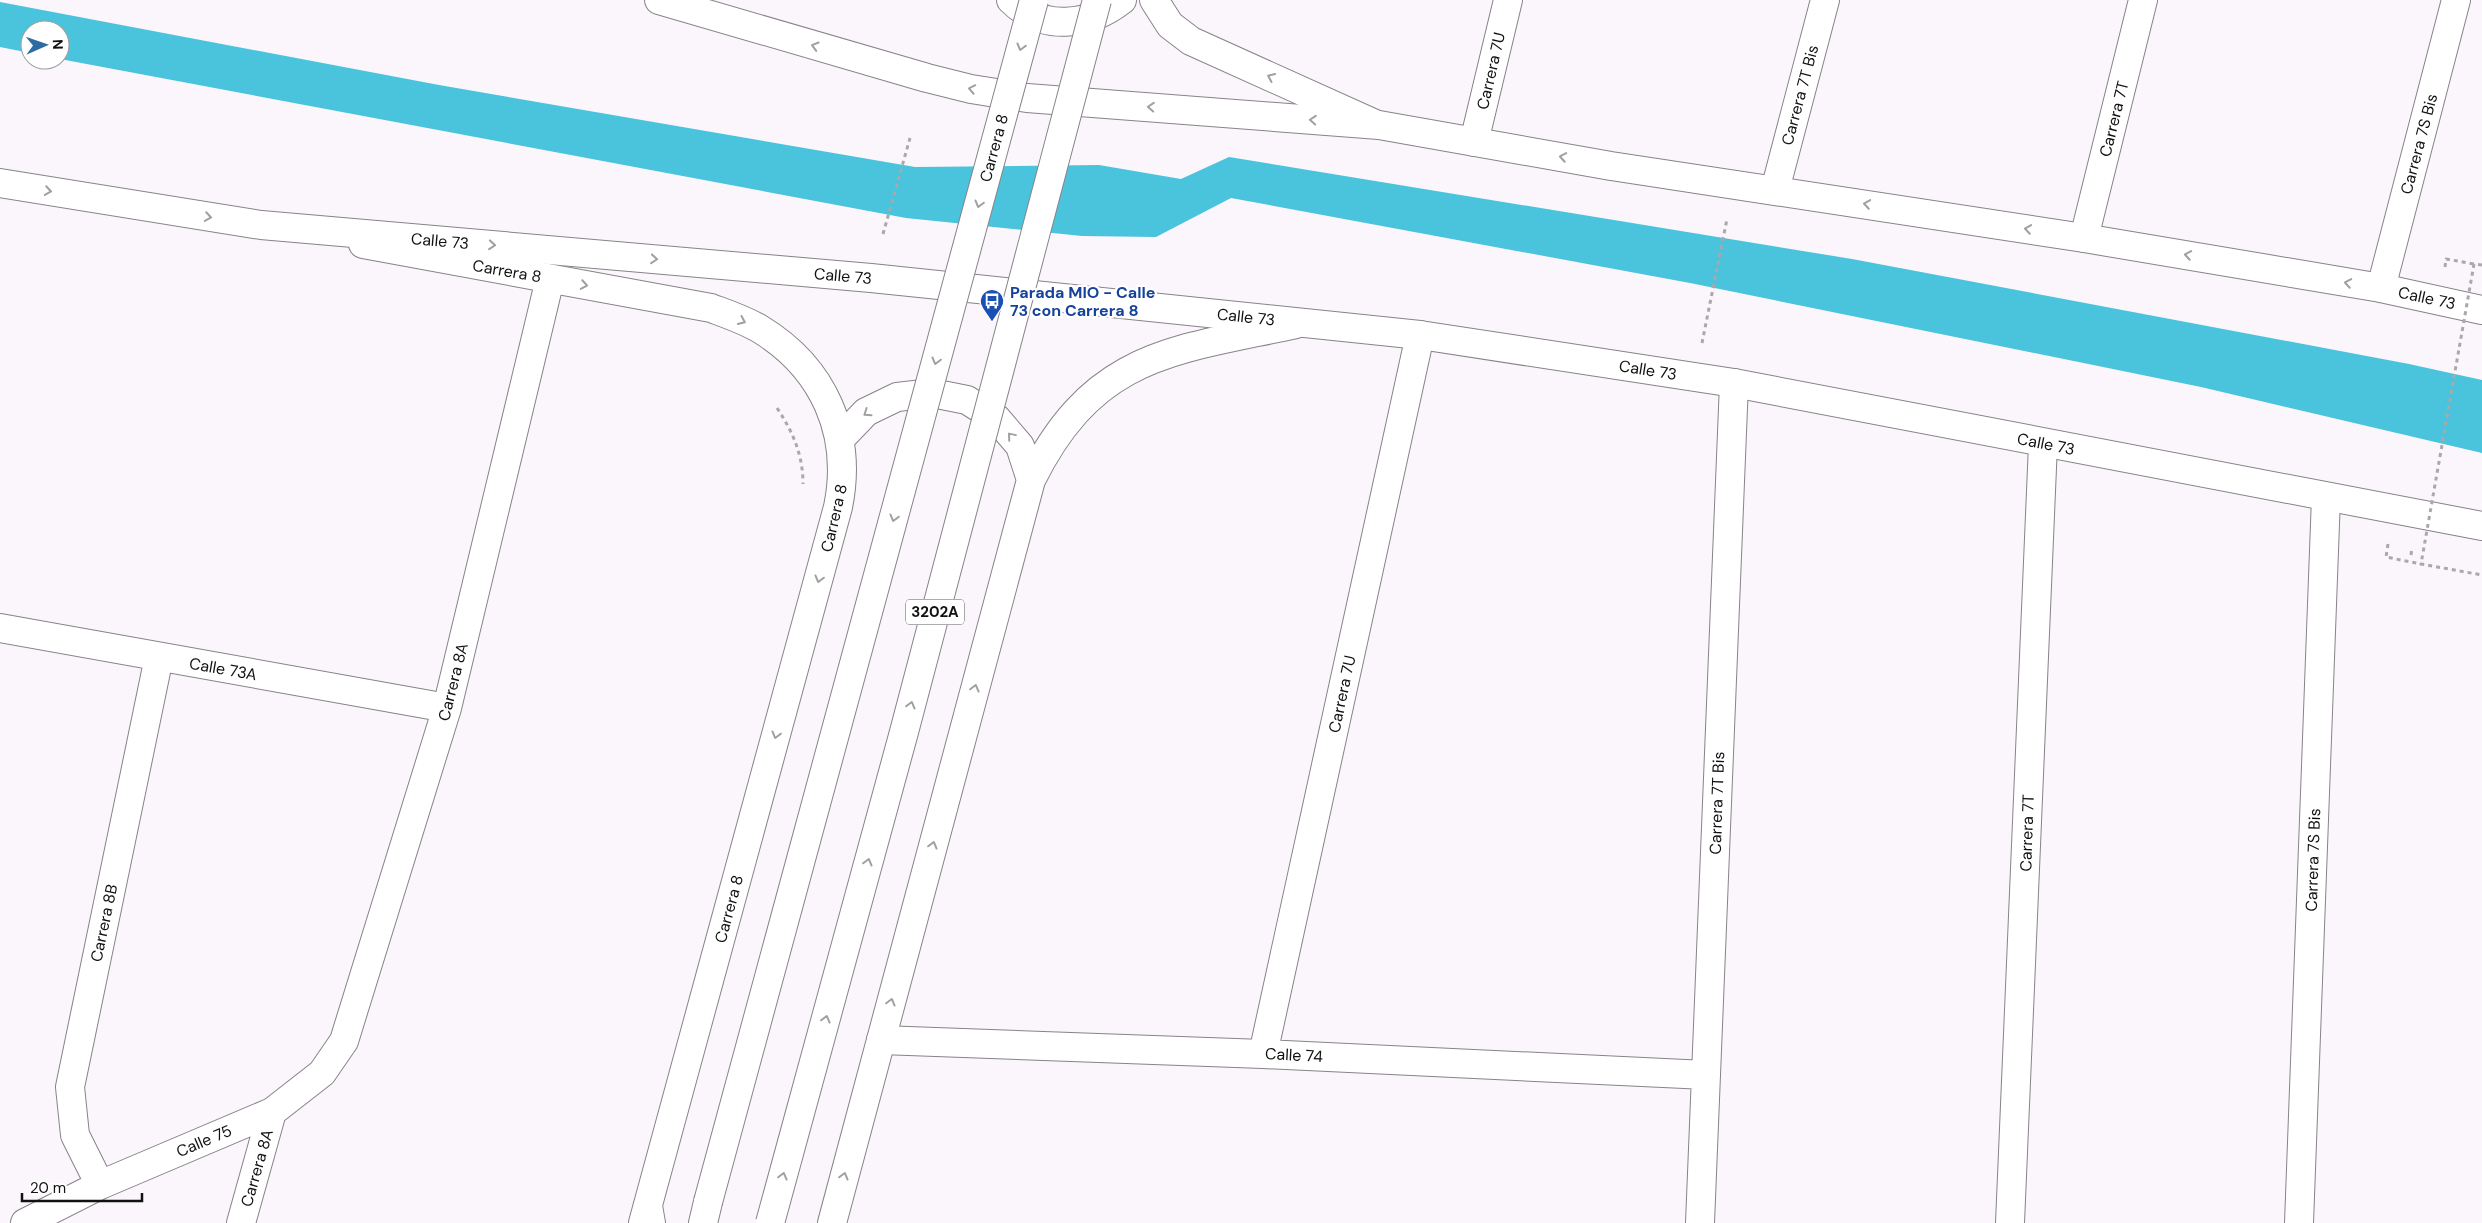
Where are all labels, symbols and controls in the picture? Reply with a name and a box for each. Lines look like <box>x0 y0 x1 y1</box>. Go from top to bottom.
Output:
north arrow <box>20 20 70 70</box>
street label: Carrera 7U <box>1472 30 1510 112</box>
text: N <box>49 39 67 50</box>
one-way arrow <box>812 41 820 51</box>
one-way arrow <box>1016 43 1027 52</box>
street label: Carrera 7T Bis <box>1777 43 1823 147</box>
one-way arrow <box>1267 72 1276 83</box>
street label: Carrera 7T <box>2094 79 2134 159</box>
one-way arrow <box>968 84 976 94</box>
street label: Carrera 7S Bis <box>2395 91 2443 197</box>
one-way arrow <box>1147 102 1155 113</box>
street label: Carrera 8 <box>975 112 1013 184</box>
one-way arrow <box>1309 115 1317 126</box>
one-way arrow <box>1558 153 1567 163</box>
one-way arrow <box>44 185 52 195</box>
one-way arrow <box>974 199 984 207</box>
one-way arrow <box>1863 199 1871 210</box>
one-way arrow <box>204 211 213 221</box>
one-way arrow <box>2024 224 2032 235</box>
street label: Calle 73 <box>410 228 470 254</box>
one-way arrow <box>488 240 496 251</box>
one-way arrow <box>2184 251 2193 261</box>
one-way arrow <box>650 254 658 265</box>
street label: Carrera 8 <box>471 255 543 287</box>
street label: Calle 73 <box>813 263 873 289</box>
one-way arrow <box>2344 278 2353 288</box>
one-way arrow <box>580 279 588 289</box>
place label: Parada MIO - Calle 73 con Carrera 8 <box>1010 282 1155 321</box>
street label: Calle 73 <box>2396 282 2458 314</box>
bus stop icon: Parada MIO - Calle 73 con Carrera 8 <box>979 288 1005 322</box>
street label: Calle 73 <box>1216 304 1276 330</box>
one-way arrow <box>737 314 746 325</box>
street label: Calle 73 <box>1618 355 1678 385</box>
one-way arrow <box>931 356 942 365</box>
one-way arrow <box>863 407 873 416</box>
street label: Calle 73 <box>2015 428 2077 460</box>
one-way arrow <box>1008 433 1017 442</box>
street label: Carrera 8 <box>816 482 852 554</box>
one-way arrow <box>889 513 899 521</box>
one-way arrow <box>814 574 824 582</box>
road number: 3202A <box>906 600 964 624</box>
street label: Carrera 8A <box>433 641 473 723</box>
street label: Calle 73A <box>188 653 259 685</box>
street label: Carrera 7U <box>1324 653 1360 735</box>
one-way arrow <box>970 685 980 693</box>
one-way arrow <box>905 702 915 710</box>
one-way arrow <box>771 731 782 740</box>
street label: Carrera 7T Bis <box>1705 751 1729 855</box>
street label: Carrera 7T <box>2015 794 2039 872</box>
street label: Carrera 7S Bis <box>2301 808 2325 912</box>
one-way arrow <box>928 842 938 850</box>
one-way arrow <box>863 859 873 867</box>
street label: Carrera 8 <box>710 873 748 945</box>
street label: Carrera 8B <box>86 882 122 964</box>
one-way arrow <box>885 998 896 1007</box>
one-way arrow <box>820 1016 830 1024</box>
street label: Calle 74 <box>1265 1043 1324 1067</box>
street label: Calle 75 <box>173 1120 235 1162</box>
street label: Carrera 8A <box>236 1127 278 1209</box>
scale bar <box>22 1170 142 1202</box>
one-way arrow <box>777 1172 788 1180</box>
one-way arrow <box>839 1172 849 1180</box>
text: 20 m <box>30 1178 66 1198</box>

